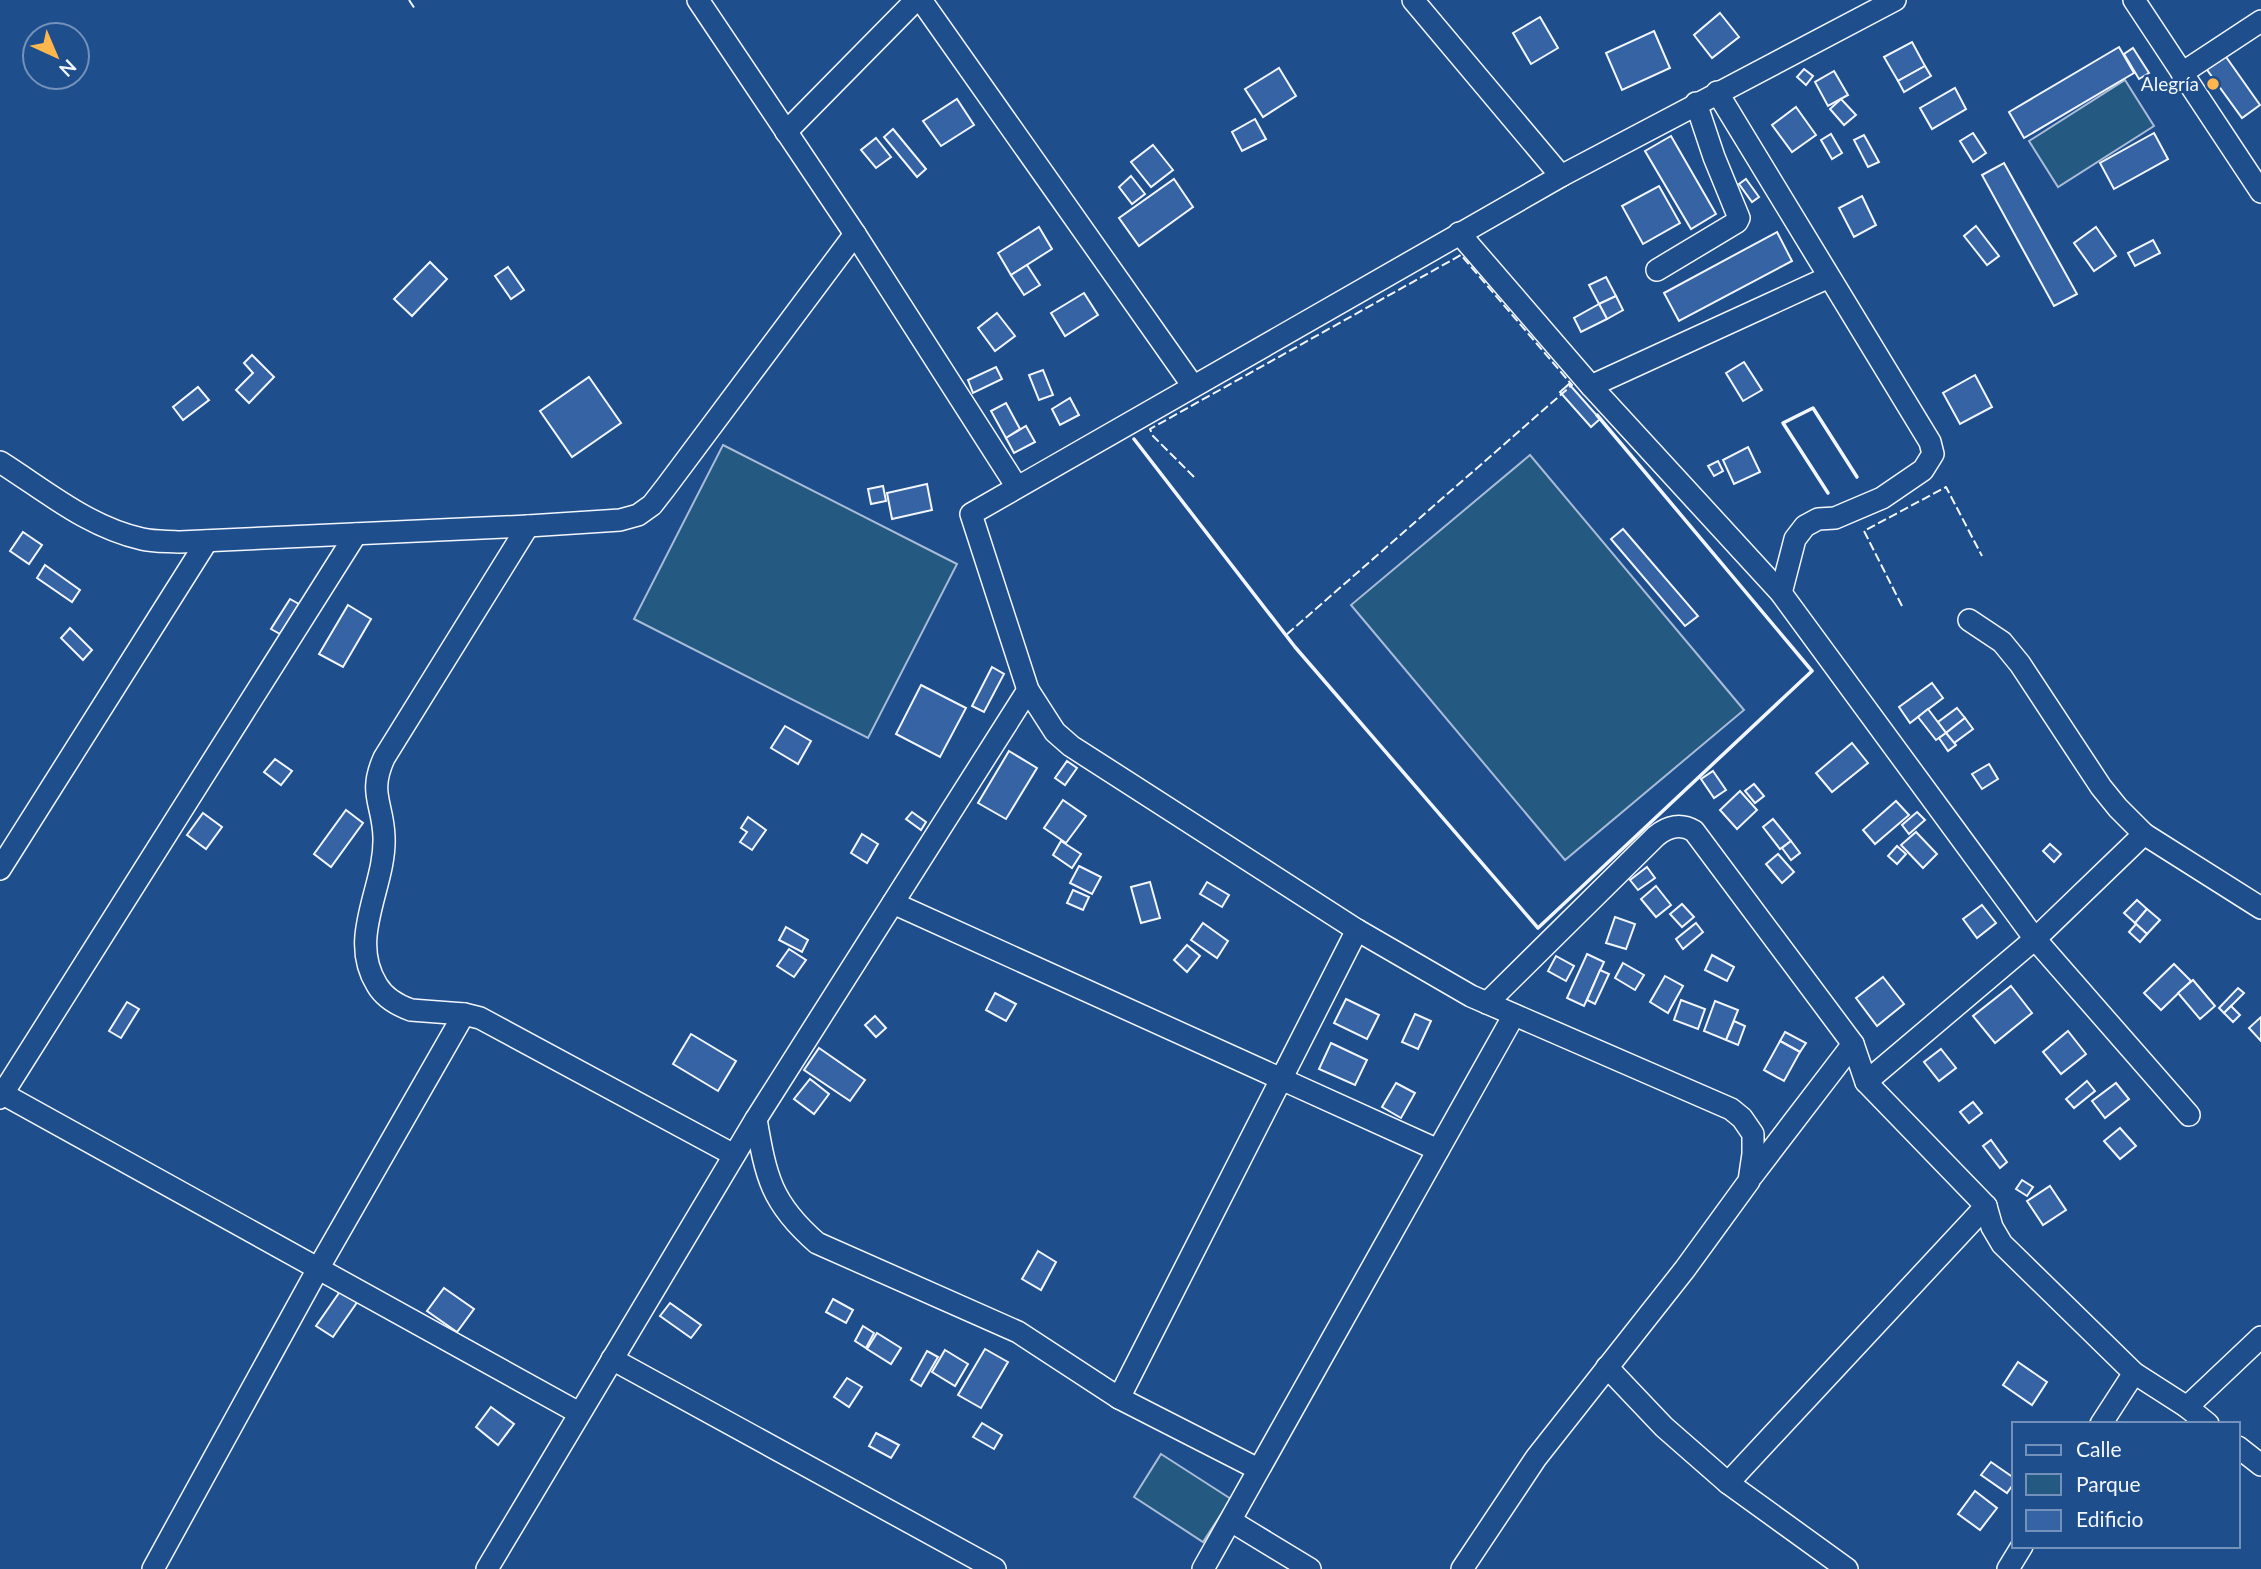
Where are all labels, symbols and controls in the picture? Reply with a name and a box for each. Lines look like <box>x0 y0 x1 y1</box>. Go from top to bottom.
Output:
north arrow <box>21 21 91 91</box>
text: N <box>55 55 81 82</box>
place label: Alegría <box>2141 72 2199 95</box>
marker: Alegría <box>2205 76 2221 92</box>
legend <box>2012 1422 2240 1548</box>
text: Calle <box>2076 1436 2121 1461</box>
text: Parque <box>2076 1471 2141 1496</box>
text: Edificio <box>2076 1506 2144 1531</box>

